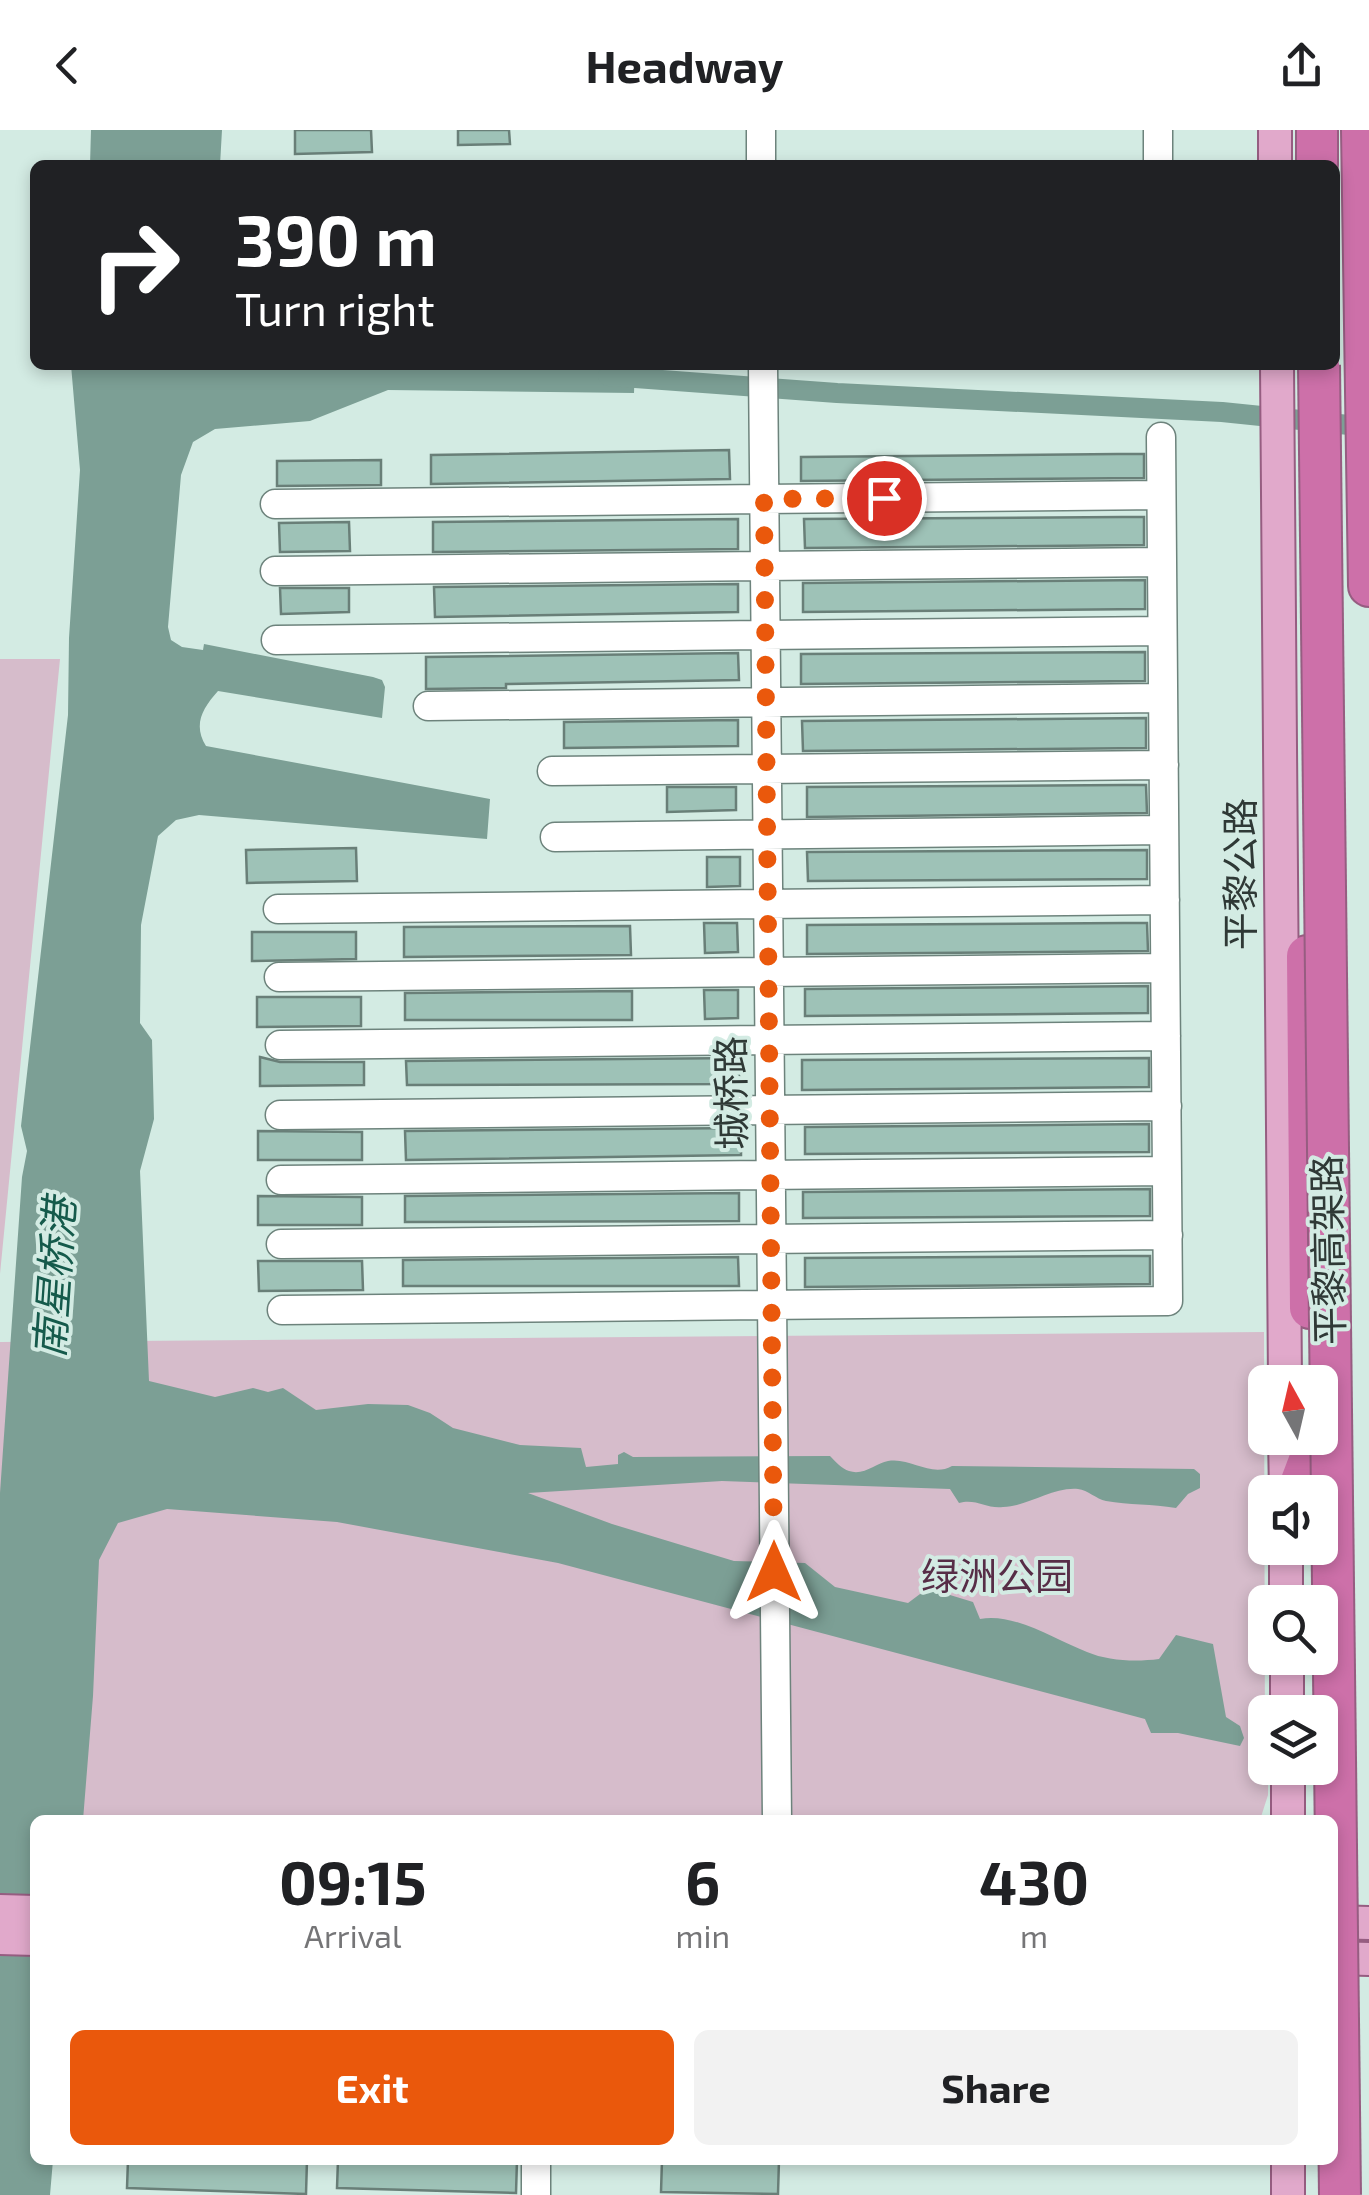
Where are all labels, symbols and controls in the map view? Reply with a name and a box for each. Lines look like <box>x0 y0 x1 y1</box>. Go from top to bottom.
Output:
icon: back <box>40 38 95 93</box>
text: Headway <box>586 38 783 92</box>
icon: share <box>1274 38 1329 93</box>
text: 390 m <box>235 196 437 280</box>
icon: right <box>70 200 200 330</box>
text: Turn right <box>235 281 435 335</box>
pin <box>842 456 927 541</box>
icon: arrive <box>857 471 912 526</box>
street label: 平黎公路 <box>1216 798 1262 950</box>
street label: 城桥路 <box>706 1036 754 1150</box>
street label: 平黎高架路 <box>1302 1155 1352 1345</box>
water label: 南星桥港 <box>23 1191 83 1359</box>
north arrow <box>1248 1365 1338 1455</box>
map controls <box>1248 1365 1338 1785</box>
button: sound <box>1248 1475 1338 1565</box>
position arrow <box>722 1520 826 1624</box>
park label: 绿洲公园 <box>921 1552 1073 1598</box>
button: search <box>1248 1585 1338 1675</box>
button: layers <box>1248 1695 1338 1785</box>
text: 09:15 <box>279 1845 427 1917</box>
text: 6 <box>685 1845 721 1917</box>
text: 430 <box>979 1845 1089 1917</box>
text: Arrival <box>304 1916 401 1954</box>
text: min <box>676 1916 730 1954</box>
text: m <box>1020 1916 1048 1954</box>
button: Exit <box>70 2030 674 2145</box>
button: Share <box>694 2030 1298 2145</box>

